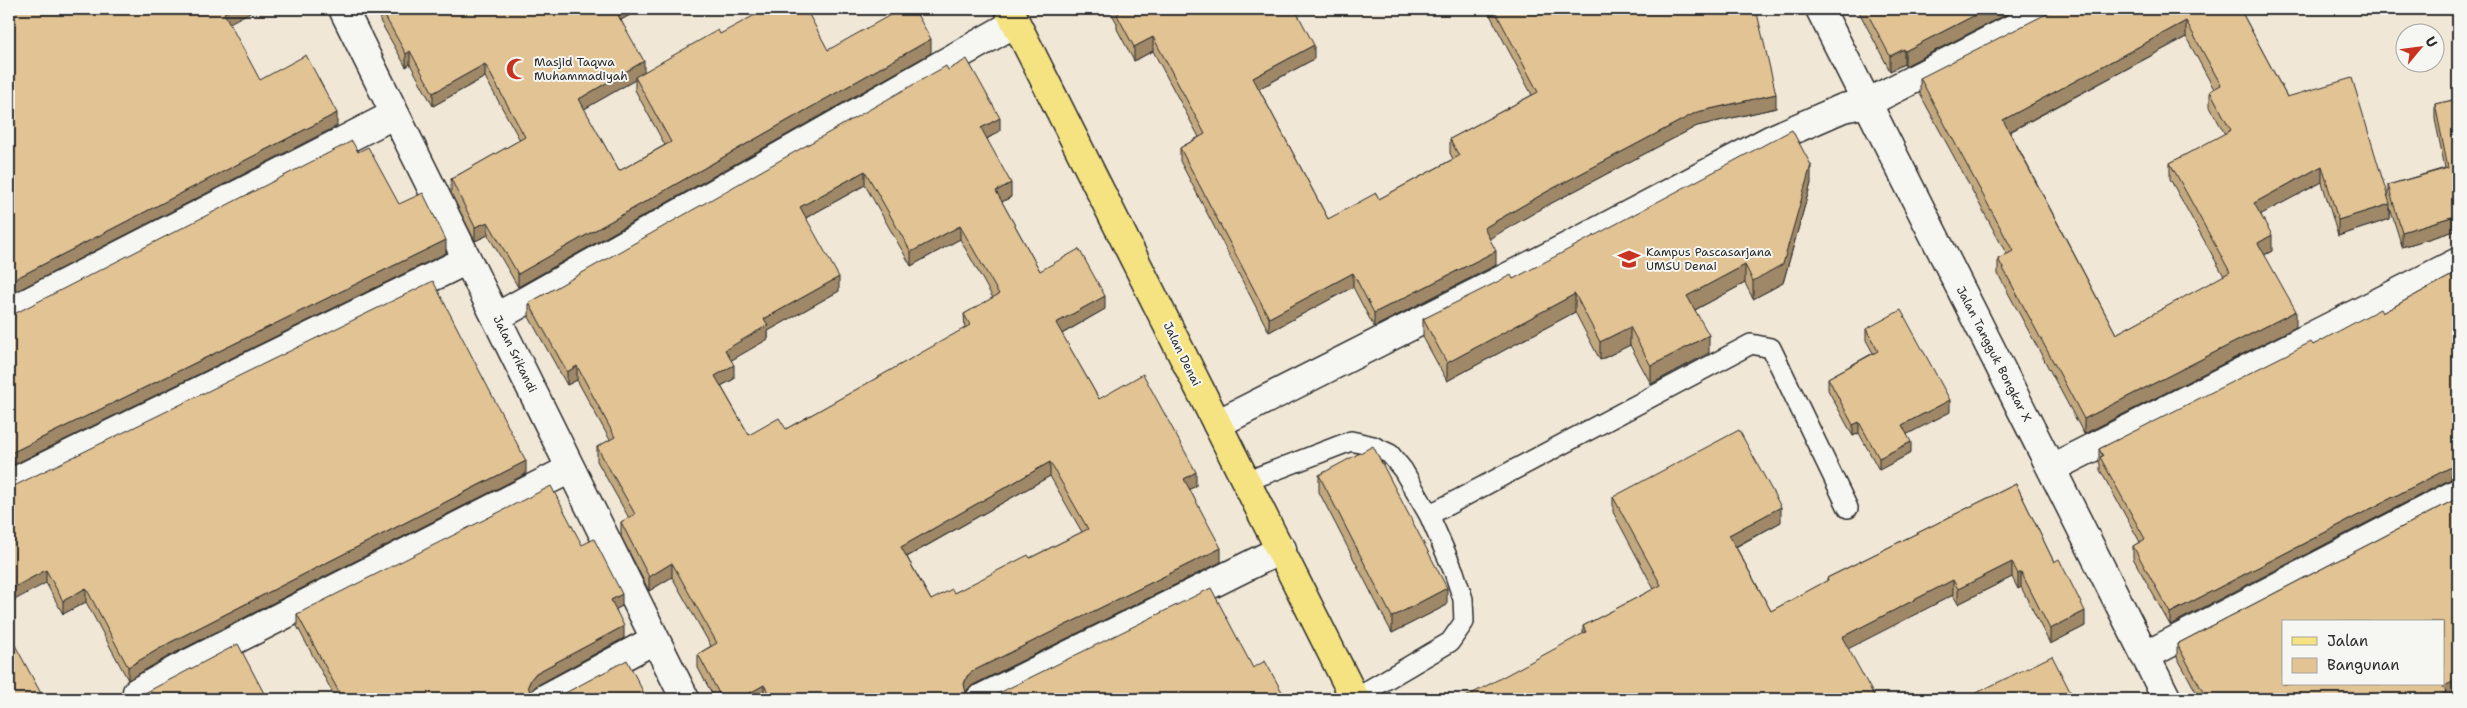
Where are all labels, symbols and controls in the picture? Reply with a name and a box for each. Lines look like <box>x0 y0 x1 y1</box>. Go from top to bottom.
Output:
north arrow <box>2394 22 2444 72</box>
text: U <box>2421 33 2442 50</box>
place label: Masjid Taqwa Muhammadiyah <box>534 54 628 84</box>
mosque icon: Masjid Taqwa Muhammadiyah <box>504 56 530 82</box>
place label: Kampus Pascasarjana UMSU Denai <box>1646 244 1772 274</box>
school or university icon: Kampus Pascasarjana UMSU Denai <box>1616 246 1642 272</box>
street label: Jalan Tangguk Bongkar X <box>1953 283 2035 425</box>
street label: Jalan Srikandi <box>489 313 541 395</box>
street label: Jalan Denai <box>1160 319 1204 389</box>
legend <box>2282 620 2444 686</box>
text: Jalan <box>2327 631 2368 651</box>
text: Bangunan <box>2327 655 2399 675</box>

